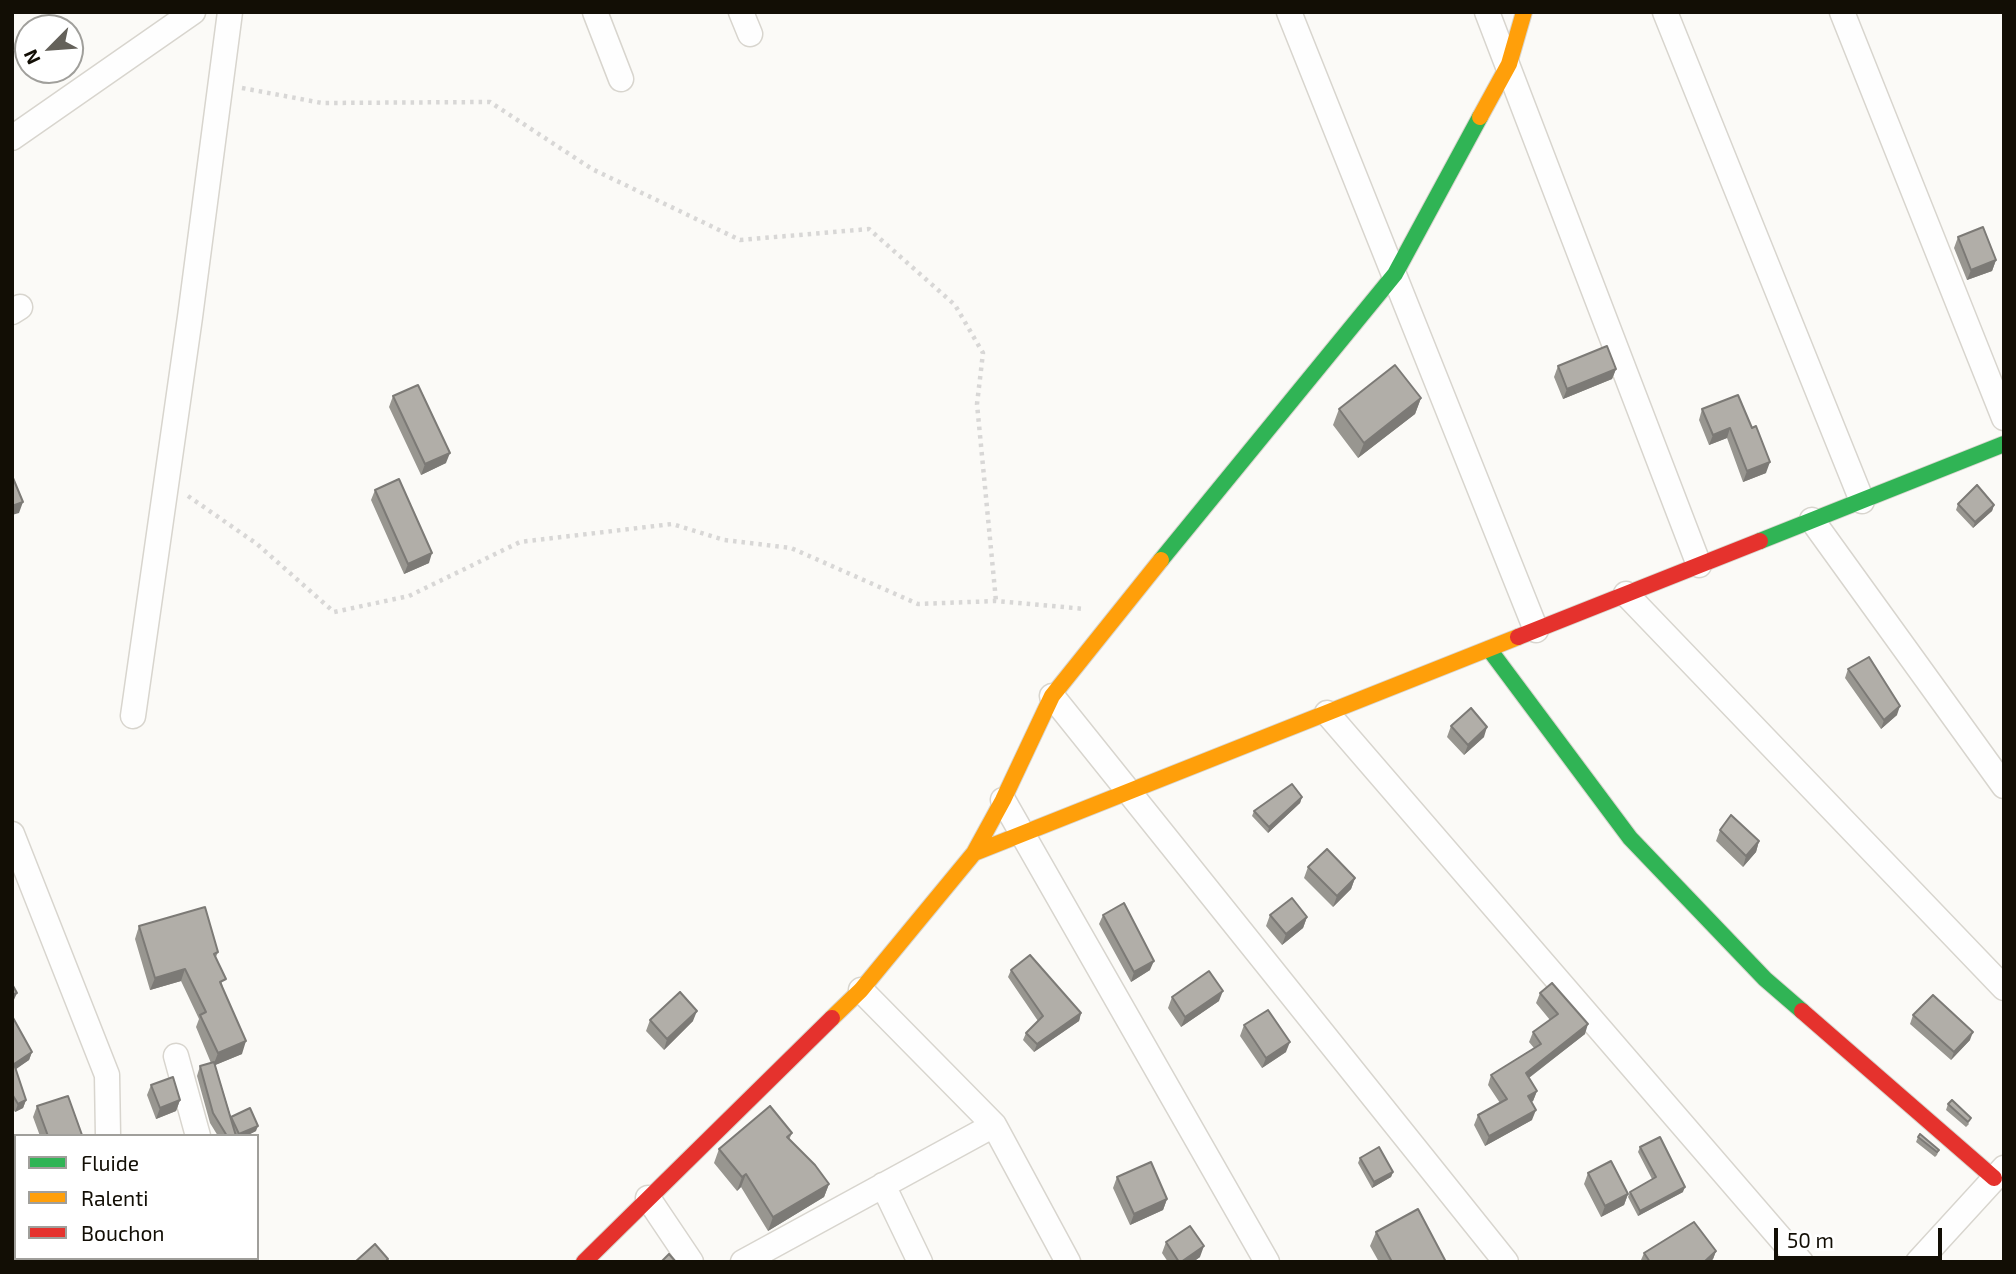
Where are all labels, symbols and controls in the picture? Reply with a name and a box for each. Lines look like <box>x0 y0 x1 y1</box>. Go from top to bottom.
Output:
north arrow <box>14 14 84 84</box>
text: N <box>18 46 45 68</box>
legend <box>14 1134 259 1260</box>
text: Fluide <box>81 1150 139 1175</box>
text: Ralenti <box>81 1185 148 1210</box>
scale bar <box>1778 1214 1946 1258</box>
text: Bouchon <box>81 1220 165 1245</box>
text: 50 m <box>1787 1227 1834 1252</box>

